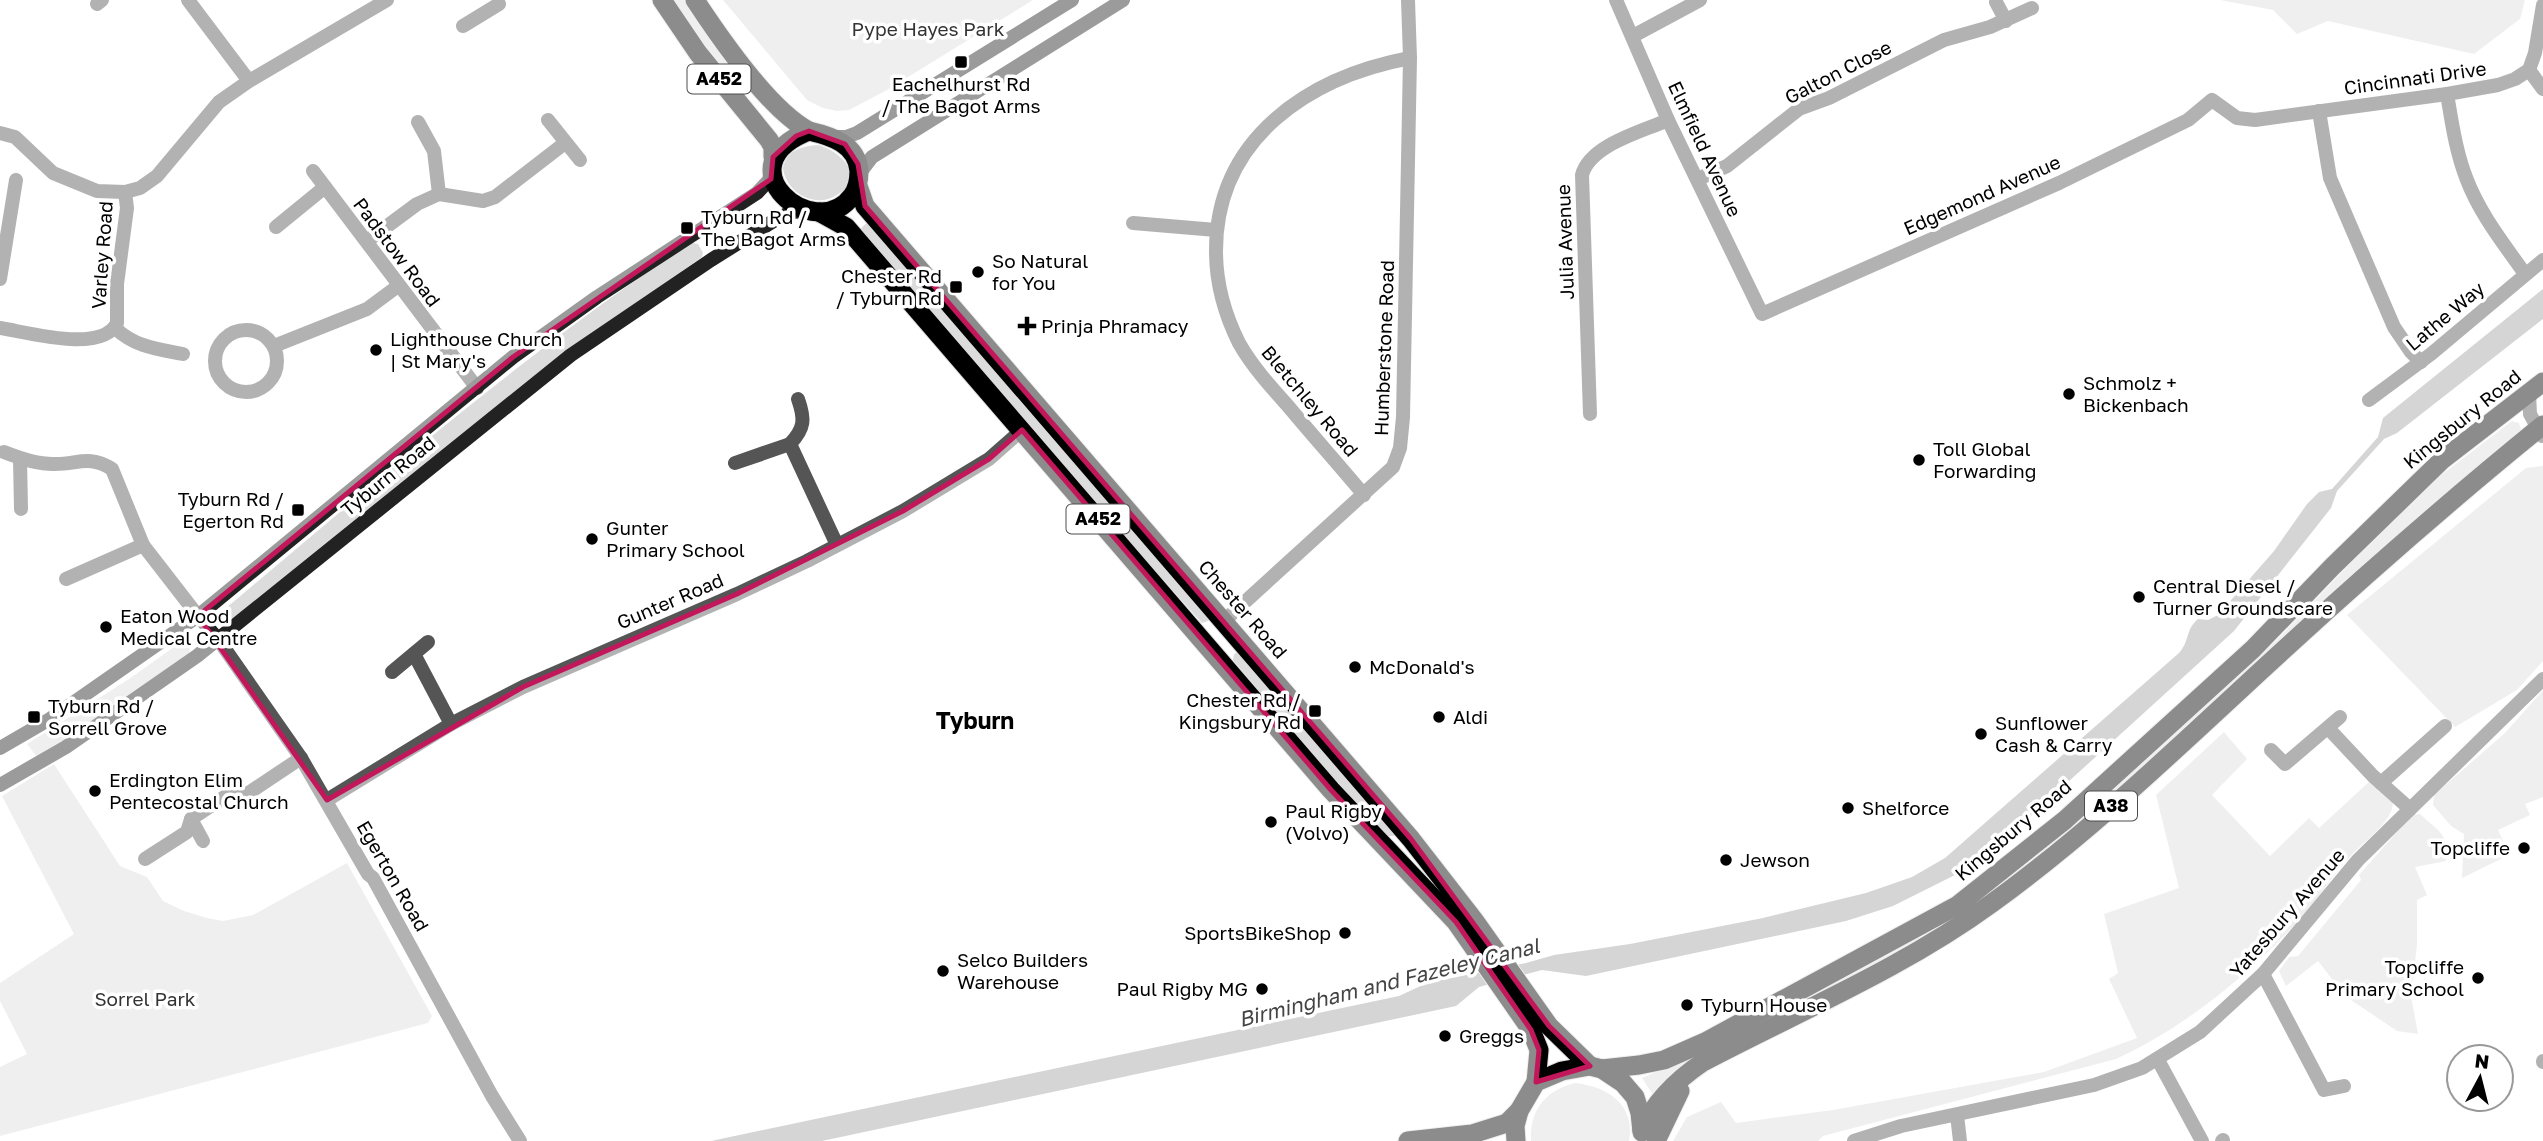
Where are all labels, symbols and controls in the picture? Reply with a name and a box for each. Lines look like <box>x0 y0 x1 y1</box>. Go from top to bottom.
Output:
park label: Pype Hayes Park <box>852 17 1005 40</box>
street label: Galton Close <box>1781 35 1895 108</box>
marker: Eachelhurst Rd / The Bagot Arms <box>953 54 969 70</box>
street label: Cincinnati Drive <box>2342 56 2488 99</box>
road number: A452 <box>688 64 750 94</box>
place label: Eachelhurst Rd / The Bagot Arms <box>881 72 1041 117</box>
street label: Elmfield Avenue <box>1664 77 1747 220</box>
street label: Edgemond Avenue <box>1900 150 2064 239</box>
street label: Julia Avenue <box>1551 184 1578 300</box>
street label: Padstow Road <box>349 193 446 311</box>
street label: Varley Road <box>86 200 117 310</box>
place label: Tyburn Rd / The Bagot Arms <box>701 205 846 250</box>
marker: Tyburn Rd / The Bagot Arms <box>679 220 695 236</box>
place label: So Natural for You <box>992 249 1088 294</box>
street label: Humberstone Road <box>1369 260 1398 436</box>
place label: Chester Rd / Tyburn Rd <box>836 264 942 309</box>
marker: So Natural for You <box>970 264 986 280</box>
street label: Lathe Way <box>2401 276 2489 355</box>
marker: Chester Rd / Tyburn Rd <box>948 279 964 295</box>
place label: Prinja Phramacy <box>1041 314 1189 337</box>
marker: Prinja Phramacy <box>1019 318 1035 334</box>
place label: Lighthouse Church | St Mary's <box>390 327 562 372</box>
street label: Bletchley Road <box>1257 341 1363 461</box>
marker: Lighthouse Church | St Mary's <box>368 342 384 358</box>
street label: Kingsbury Road <box>2398 364 2525 473</box>
place label: Schmolz + Bickenbach <box>2083 371 2189 416</box>
marker: Schmolz + Bickenbach <box>2061 386 2077 402</box>
street label: Tyburn Road <box>336 431 439 521</box>
place label: Toll Global Forwarding <box>1933 437 2036 482</box>
marker: Toll Global Forwarding <box>1911 452 1927 468</box>
place label: Tyburn Rd / Egerton Rd <box>178 487 284 532</box>
marker: Tyburn Rd / Egerton Rd <box>290 502 306 518</box>
road number: A452 <box>1066 504 1130 534</box>
place label: Gunter Primary School <box>606 516 745 561</box>
marker: Gunter Primary School <box>584 531 600 547</box>
street label: Chester Road <box>1194 555 1292 663</box>
street label: Gunter Road <box>613 568 727 633</box>
place label: Central Diesel / Turner Groundscare <box>2153 574 2333 619</box>
marker: Central Diesel / Turner Groundscare <box>2131 589 2147 605</box>
place label: Eaton Wood Medical Centre <box>120 604 257 649</box>
marker: Eaton Wood Medical Centre <box>98 619 114 635</box>
place label: McDonald's <box>1369 655 1475 678</box>
marker: McDonald's <box>1347 659 1363 675</box>
place label: Chester Rd / Kingsbury Rd <box>1178 688 1301 733</box>
place label: Tyburn Rd / Sorrell Grove <box>48 694 167 739</box>
marker: Chester Rd / Kingsbury Rd <box>1307 703 1323 719</box>
place label: Aldi <box>1453 705 1488 728</box>
district label: Tyburn <box>936 706 1014 734</box>
marker: Tyburn Rd / Sorrell Grove <box>26 709 42 725</box>
marker: Aldi <box>1431 709 1447 725</box>
place label: Sunflower Cash & Carry <box>1995 711 2113 756</box>
marker: Sunflower Cash & Carry <box>1973 726 1989 742</box>
place label: Erdington Elim Pentecostal Church <box>109 768 289 813</box>
street label: Kingsbury Road <box>1950 774 2076 885</box>
marker: Erdington Elim Pentecostal Church <box>87 783 103 799</box>
road number: A38 <box>2085 792 2137 820</box>
place label: Shelforce <box>1862 796 1949 819</box>
place label: Paul Rigby (Volvo) <box>1285 799 1382 844</box>
marker: Shelforce <box>1840 800 1856 816</box>
marker: Paul Rigby (Volvo) <box>1263 814 1279 830</box>
street label: Egerton Road <box>353 816 434 935</box>
place label: Topcliffe <box>2430 836 2510 859</box>
marker: Topcliffe <box>2516 840 2532 856</box>
street label: Yatesbury Avenue <box>2224 843 2349 982</box>
place label: Jewson <box>1740 848 1810 871</box>
marker: Jewson <box>1718 852 1734 868</box>
place label: SportsBikeShop <box>1184 921 1331 944</box>
marker: SportsBikeShop <box>1337 925 1353 941</box>
water label: Birmingham and Fazeley Canal <box>1236 932 1543 1032</box>
place label: Selco Builders Warehouse <box>957 948 1088 993</box>
place label: Topcliffe Primary School <box>2325 955 2464 1000</box>
marker: Selco Builders Warehouse <box>935 963 951 979</box>
marker: Topcliffe Primary School <box>2470 970 2486 986</box>
place label: Paul Rigby MG <box>1117 977 1248 1000</box>
marker: Paul Rigby MG <box>1254 981 1270 997</box>
park label: Sorrel Park <box>94 987 196 1010</box>
place label: Tyburn House <box>1701 993 1827 1016</box>
marker: Tyburn House <box>1679 997 1695 1013</box>
place label: Greggs <box>1459 1024 1524 1047</box>
marker: Greggs <box>1437 1028 1453 1044</box>
north arrow <box>2445 1043 2515 1113</box>
text: N <box>2474 1048 2491 1073</box>

